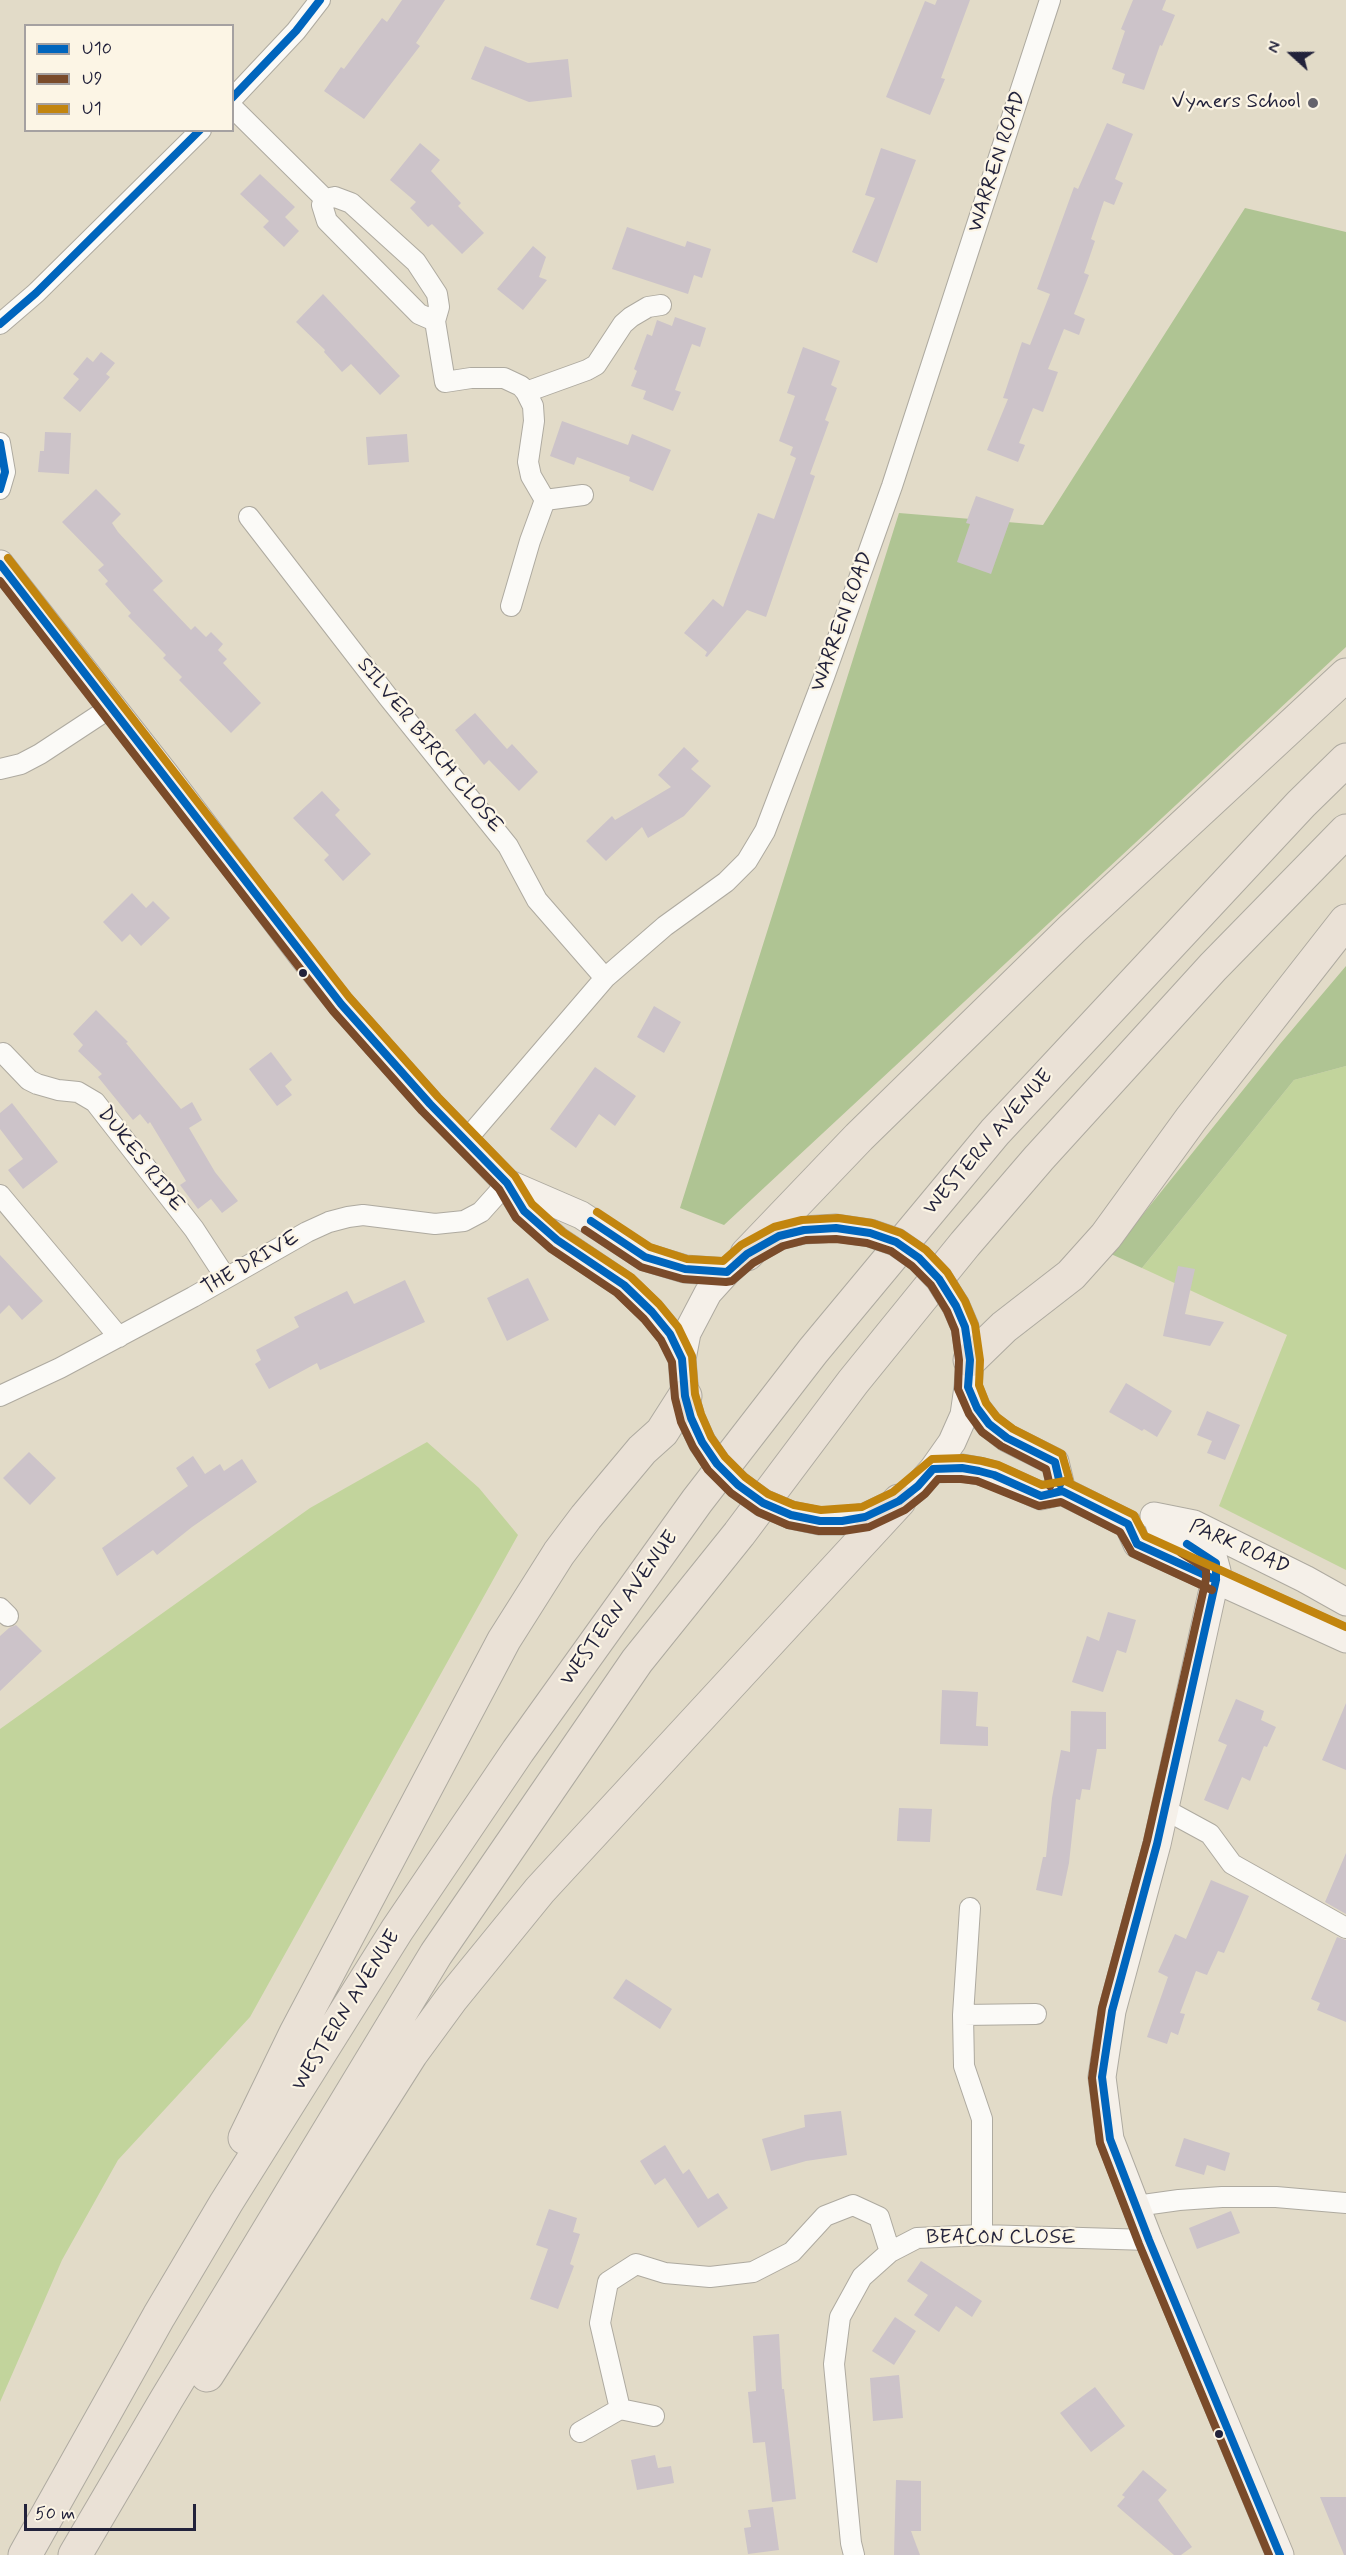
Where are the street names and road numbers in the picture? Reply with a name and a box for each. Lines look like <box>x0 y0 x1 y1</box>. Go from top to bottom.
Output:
street label: WARREN ROAD <box>963 88 1033 236</box>
street label: WARREN ROAD <box>806 549 880 695</box>
street label: SILVER BIRCH CLOSE <box>351 653 507 839</box>
street label: WESTERN AVENUE <box>919 1065 1059 1221</box>
street label: DUKES RIDE <box>91 1102 189 1218</box>
street label: THE DRIVE <box>198 1226 304 1302</box>
street label: PARK ROAD <box>1185 1515 1293 1581</box>
street label: WESTERN AVENUE <box>555 1527 685 1691</box>
street label: WESTERN AVENUE <box>287 1926 407 2096</box>
street label: BEACON CLOSE <box>926 2226 1076 2252</box>

